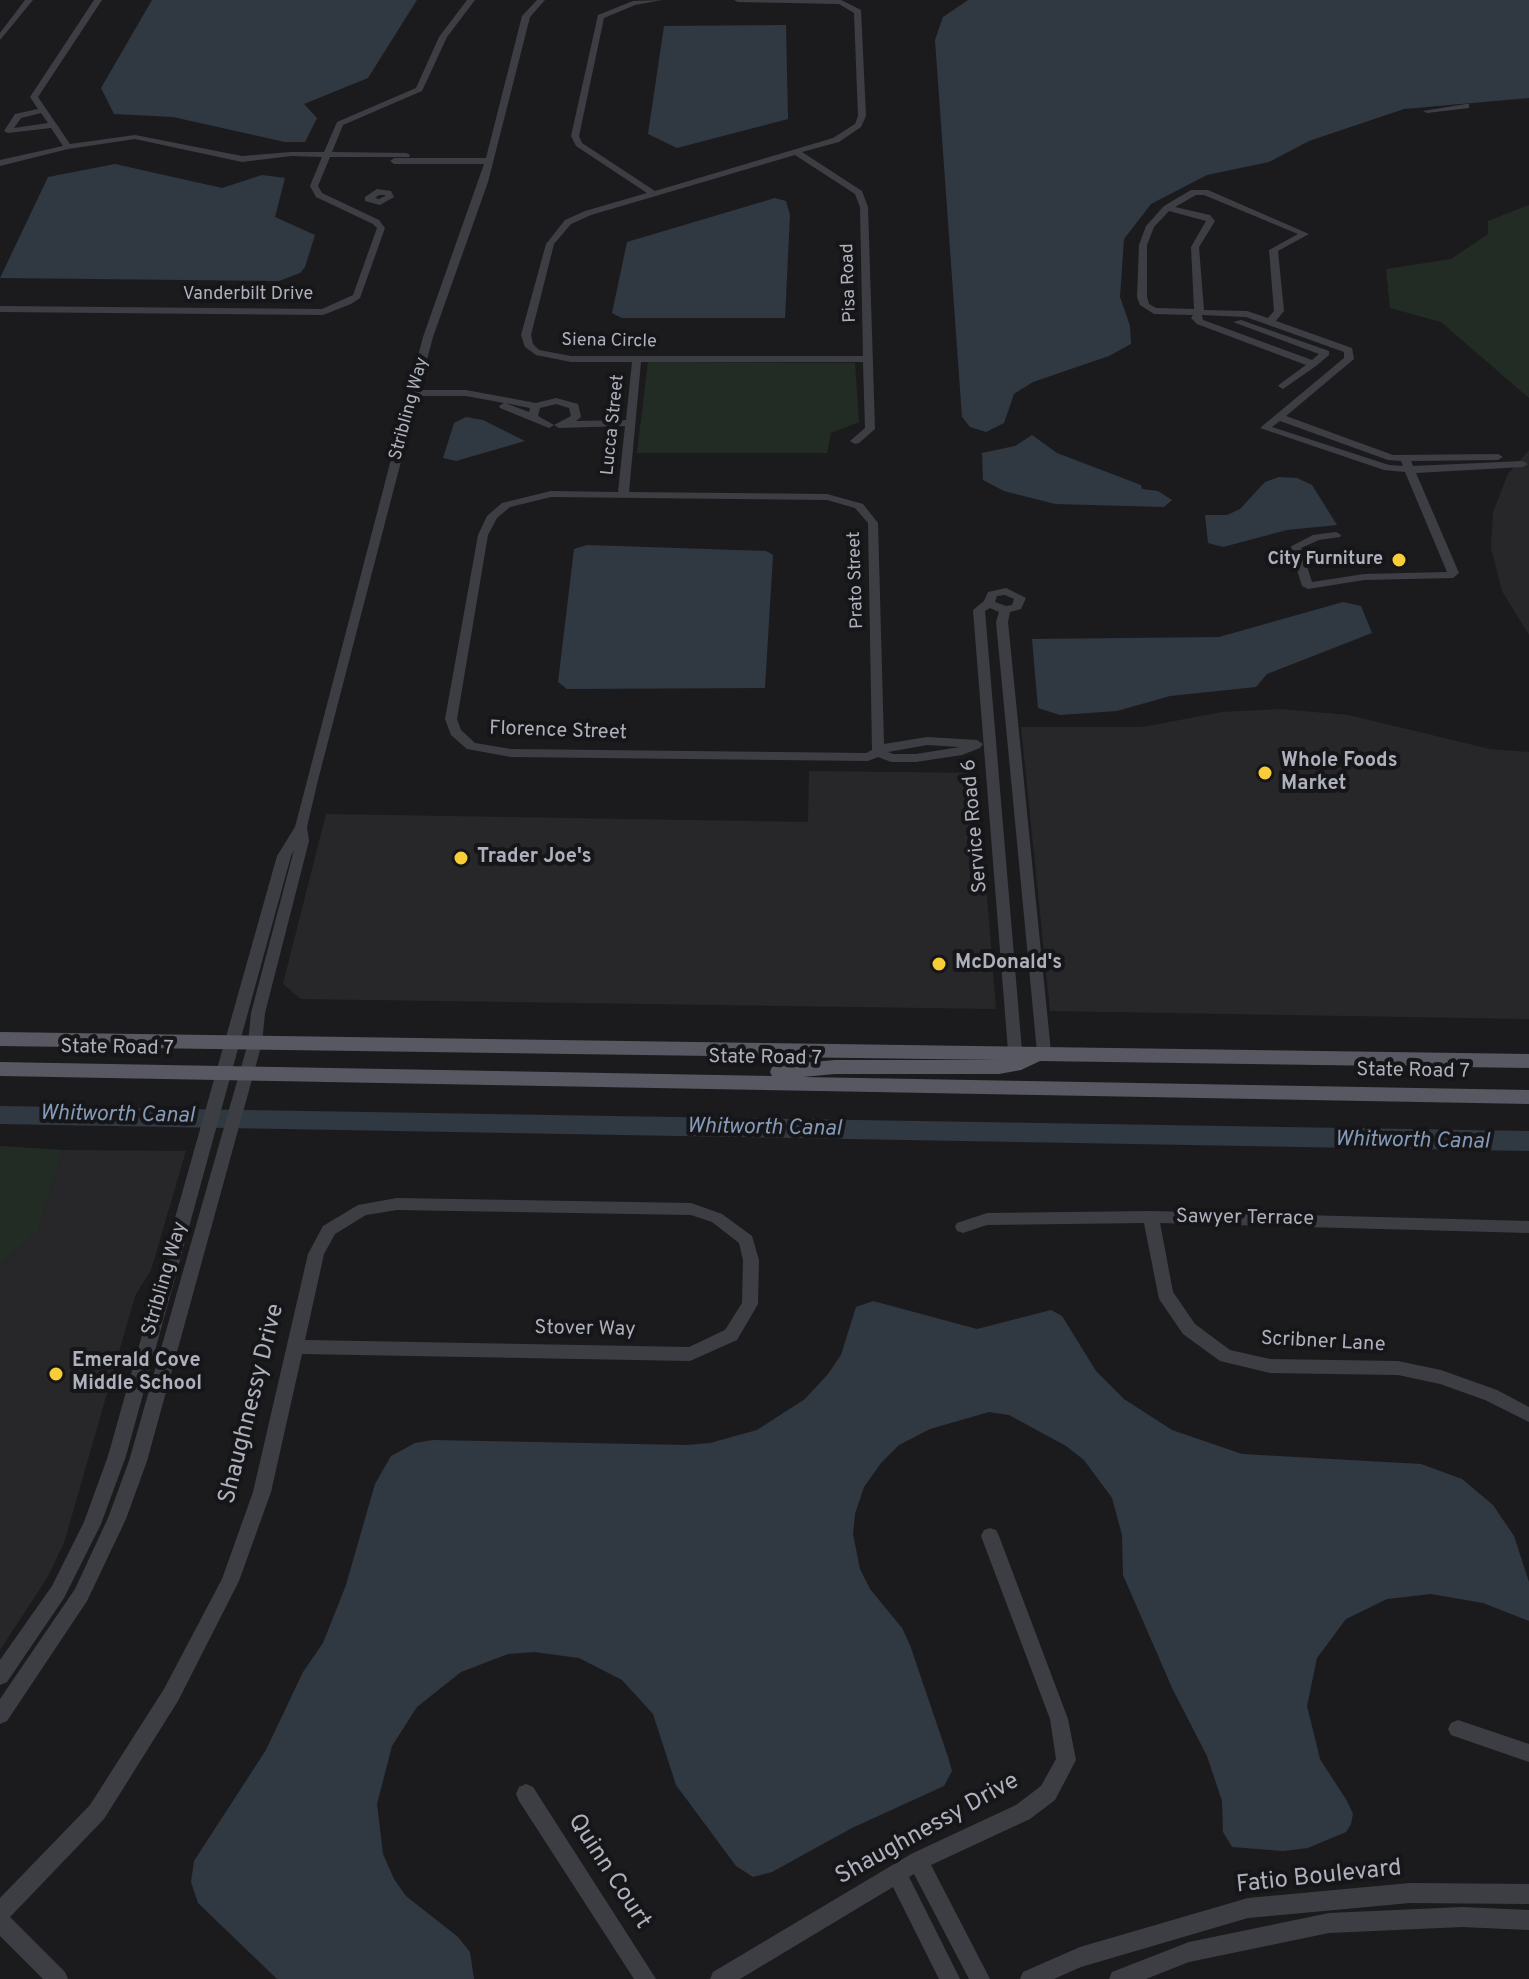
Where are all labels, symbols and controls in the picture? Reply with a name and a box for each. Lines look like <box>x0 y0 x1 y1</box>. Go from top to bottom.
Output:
street label: Pisa Road <box>838 243 862 323</box>
street label: Vanderbilt Drive <box>183 284 313 306</box>
street label: Siena Circle <box>561 330 657 354</box>
street label: Stribling Way <box>386 355 434 463</box>
street label: Lucca Street <box>598 373 630 477</box>
street label: Prato Street <box>845 531 869 629</box>
place label: City Furniture <box>1267 549 1383 571</box>
marker: City Furniture <box>1390 551 1408 569</box>
street label: Florence Street <box>489 718 627 746</box>
place label: Whole Foods Market <box>1281 750 1397 797</box>
street label: Service Road 6 <box>958 758 994 894</box>
marker: Whole Foods Market <box>1256 764 1274 782</box>
place label: Trader Joe's <box>477 846 592 870</box>
marker: Trader Joe's <box>452 849 470 867</box>
place label: McDonald's <box>955 952 1062 976</box>
marker: McDonald's <box>930 955 948 973</box>
street label: State Road 7 <box>60 1036 174 1062</box>
street label: State Road 7 <box>708 1046 822 1072</box>
street label: State Road 7 <box>1356 1059 1470 1085</box>
water label: Whitworth Canal <box>39 1101 195 1131</box>
water label: Whitworth Canal <box>686 1114 842 1144</box>
water label: Whitworth Canal <box>1334 1127 1490 1157</box>
street label: Sawyer Terrace <box>1176 1206 1314 1232</box>
street label: Stribling Way <box>138 1219 194 1339</box>
street label: Shaughnessy Drive <box>214 1301 292 1507</box>
street label: Stover Way <box>534 1317 636 1343</box>
street label: Scribner Lane <box>1260 1328 1386 1358</box>
place label: Emerald Cove Middle School <box>72 1350 202 1397</box>
marker: Emerald Cove Middle School <box>47 1365 65 1383</box>
street label: Shaughnessy Drive <box>831 1768 1025 1892</box>
street label: Quinn Court <box>560 1809 656 1935</box>
street label: Fatio Boulevard <box>1235 1855 1403 1901</box>

